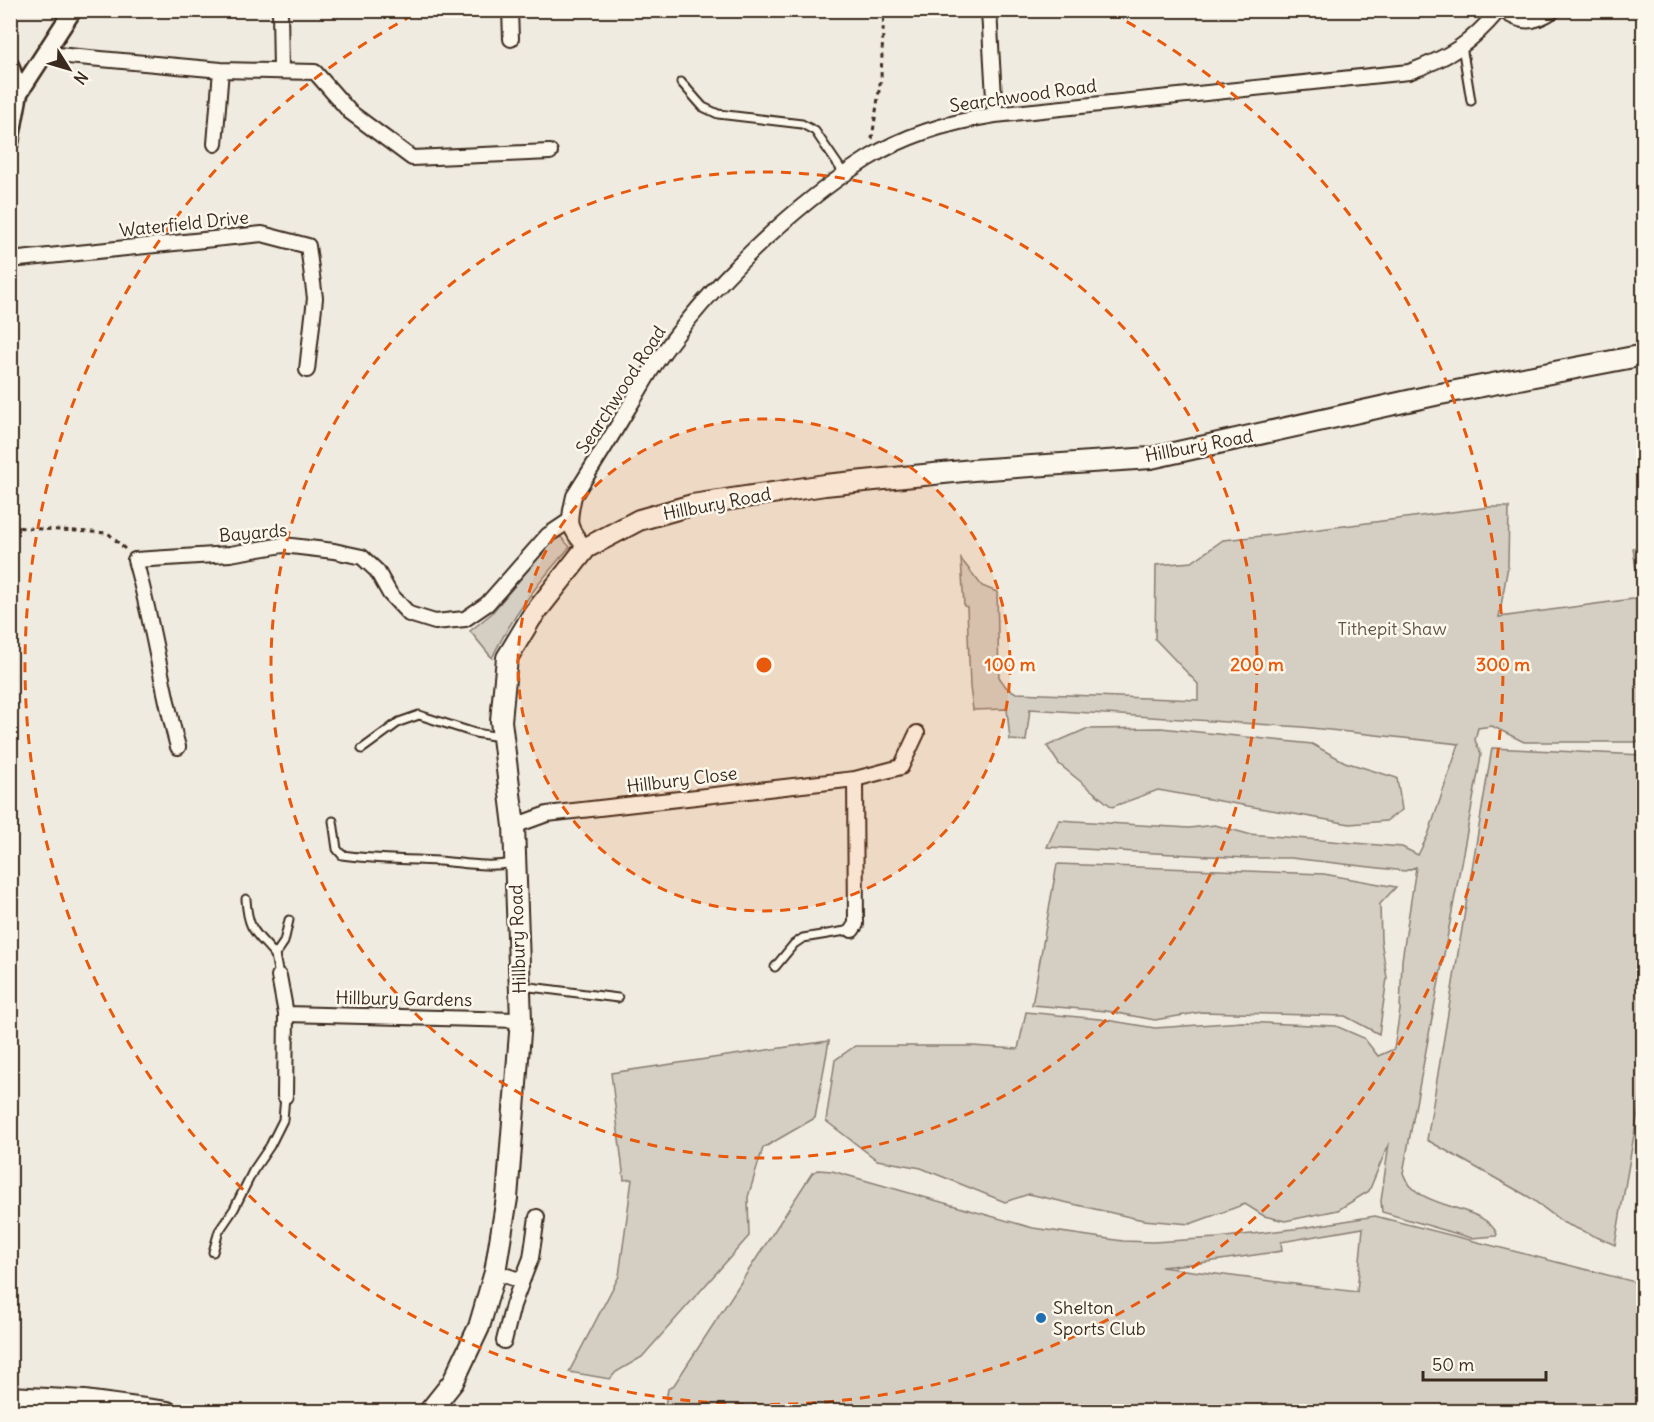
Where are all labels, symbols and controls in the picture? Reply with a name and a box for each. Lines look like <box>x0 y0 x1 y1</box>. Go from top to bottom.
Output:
north arrow <box>39 39 99 99</box>
text: N <box>70 68 92 88</box>
street label: Searchwood Road <box>948 74 1098 117</box>
street label: Waterfield Drive <box>118 205 250 242</box>
street label: Searchwood Road <box>571 321 671 458</box>
street label: Hillbury Road <box>1143 424 1255 467</box>
street label: Hillbury Road <box>661 482 773 525</box>
street label: Bayards <box>218 518 288 547</box>
park label: Tithepit Shaw <box>1337 617 1447 640</box>
text: 100 m <box>985 653 1036 676</box>
text: 200 m <box>1230 653 1284 676</box>
text: 300 m <box>1476 653 1530 676</box>
centre of rings <box>754 655 774 675</box>
street label: Hillbury Close <box>625 761 739 798</box>
street label: Hillbury Road <box>504 883 531 994</box>
street label: Hillbury Gardens <box>336 986 472 1011</box>
place label: Shelton Sports Club <box>1053 1296 1146 1340</box>
marker: Shelton Sports Club <box>1034 1311 1048 1325</box>
scale bar <box>1423 1344 1546 1382</box>
text: 50 m <box>1432 1353 1474 1376</box>

